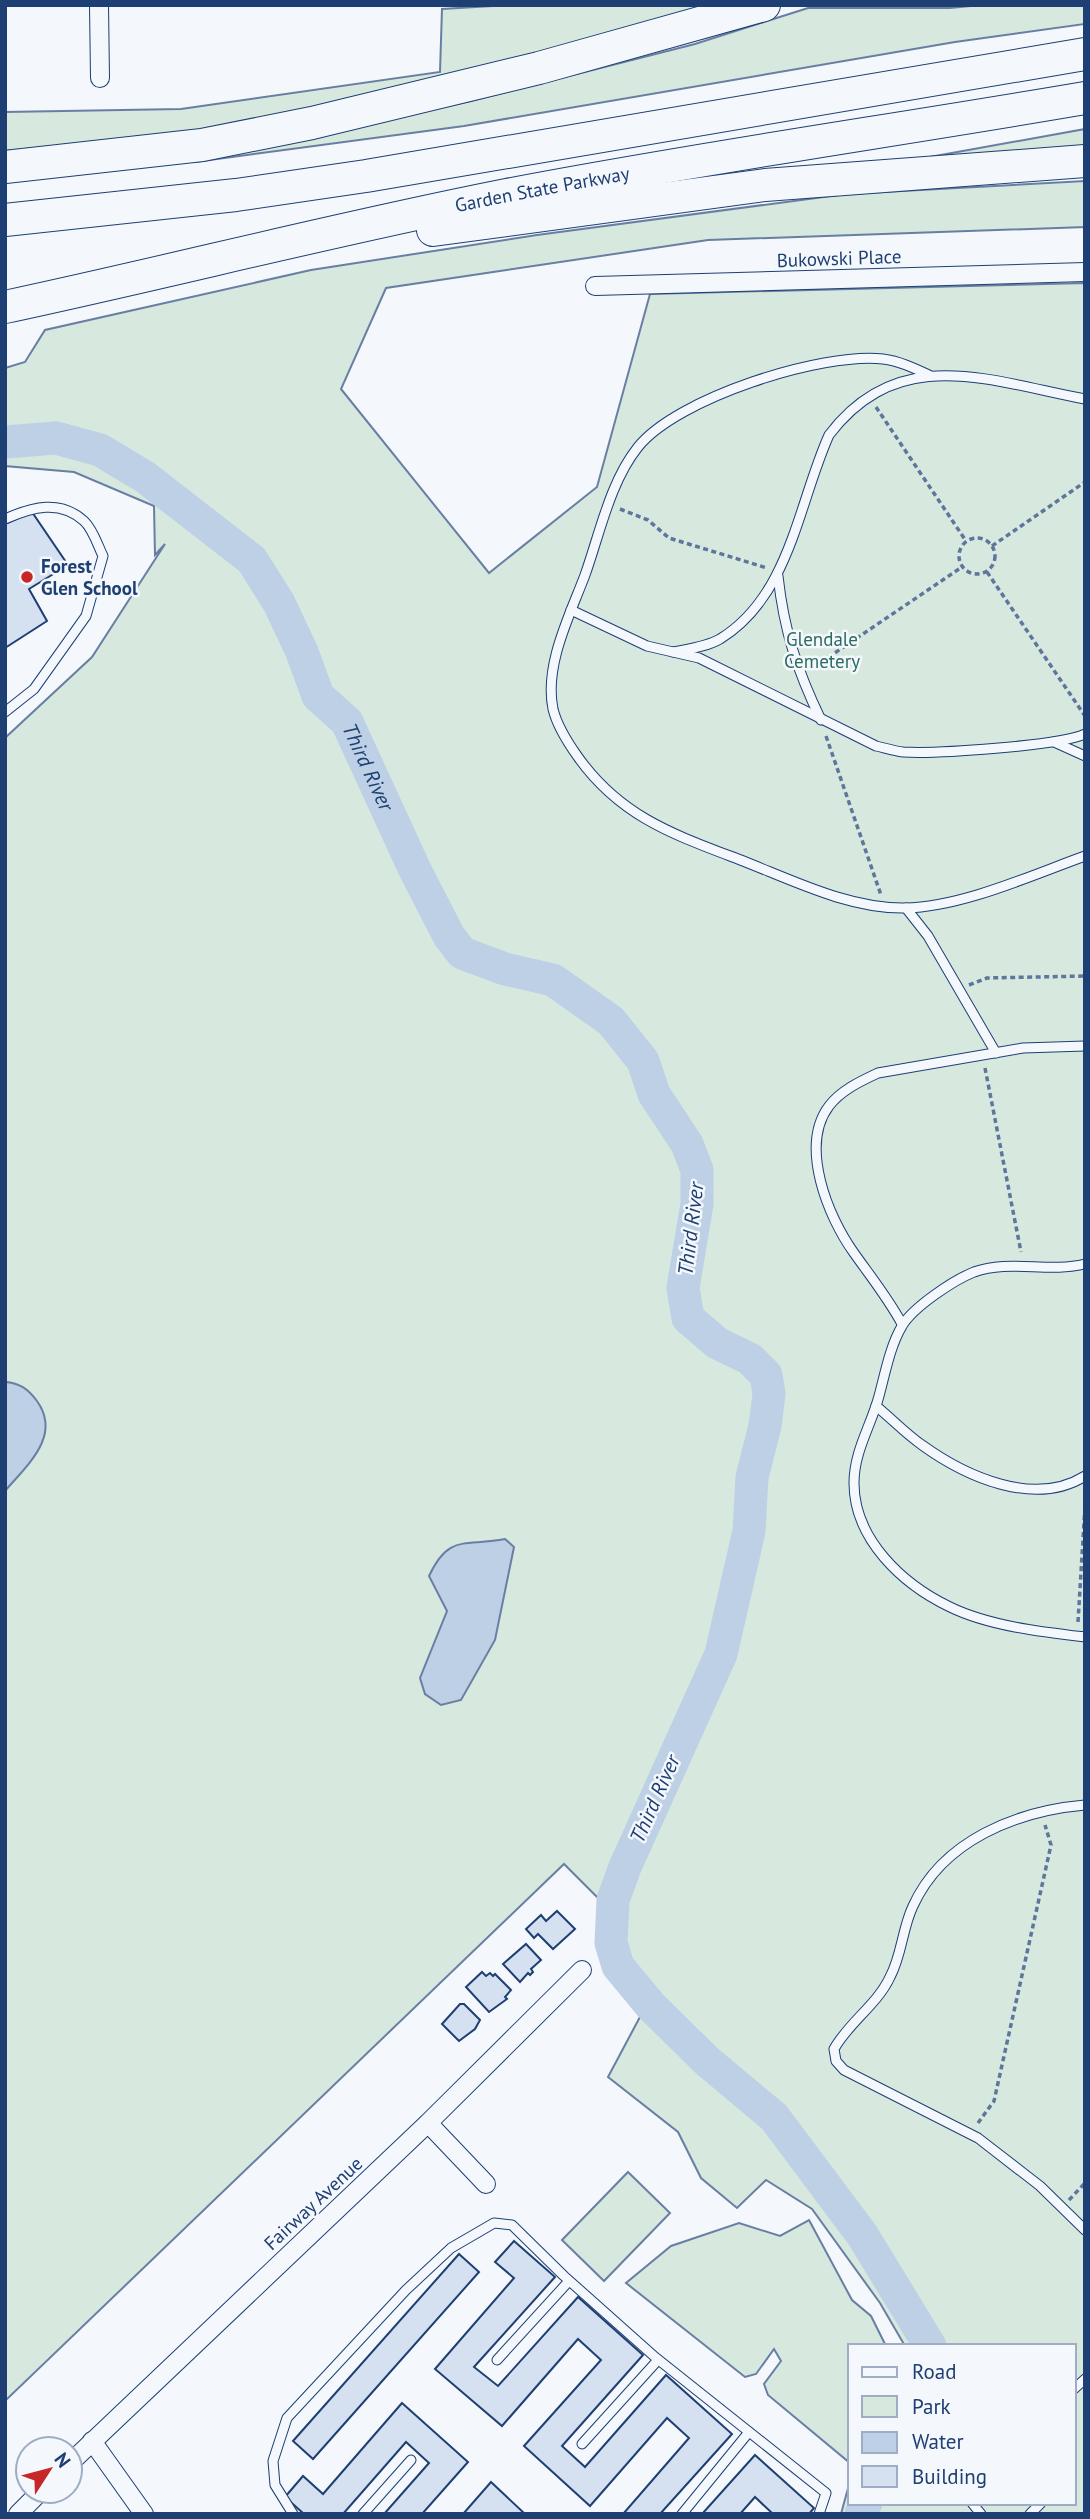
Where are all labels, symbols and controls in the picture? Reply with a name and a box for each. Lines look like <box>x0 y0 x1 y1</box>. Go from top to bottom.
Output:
street label: Garden State Parkway <box>453 161 631 217</box>
street label: Bukowski Place <box>776 244 902 272</box>
place label: Forest Glen School <box>41 554 138 600</box>
marker: Forest Glen School <box>19 569 35 585</box>
park label: Glendale Cemetery <box>784 627 860 673</box>
water label: Third River <box>336 719 401 817</box>
water label: Third River <box>671 1179 710 1277</box>
water label: Third River <box>623 1749 687 1847</box>
street label: Fairway Avenue <box>259 2151 367 2255</box>
legend <box>848 2344 1076 2505</box>
text: Road <box>912 2358 956 2385</box>
text: Park <box>912 2393 951 2420</box>
text: Water <box>912 2428 964 2455</box>
north arrow <box>14 2435 84 2505</box>
text: N <box>49 2448 76 2472</box>
text: Building <box>912 2463 987 2490</box>

